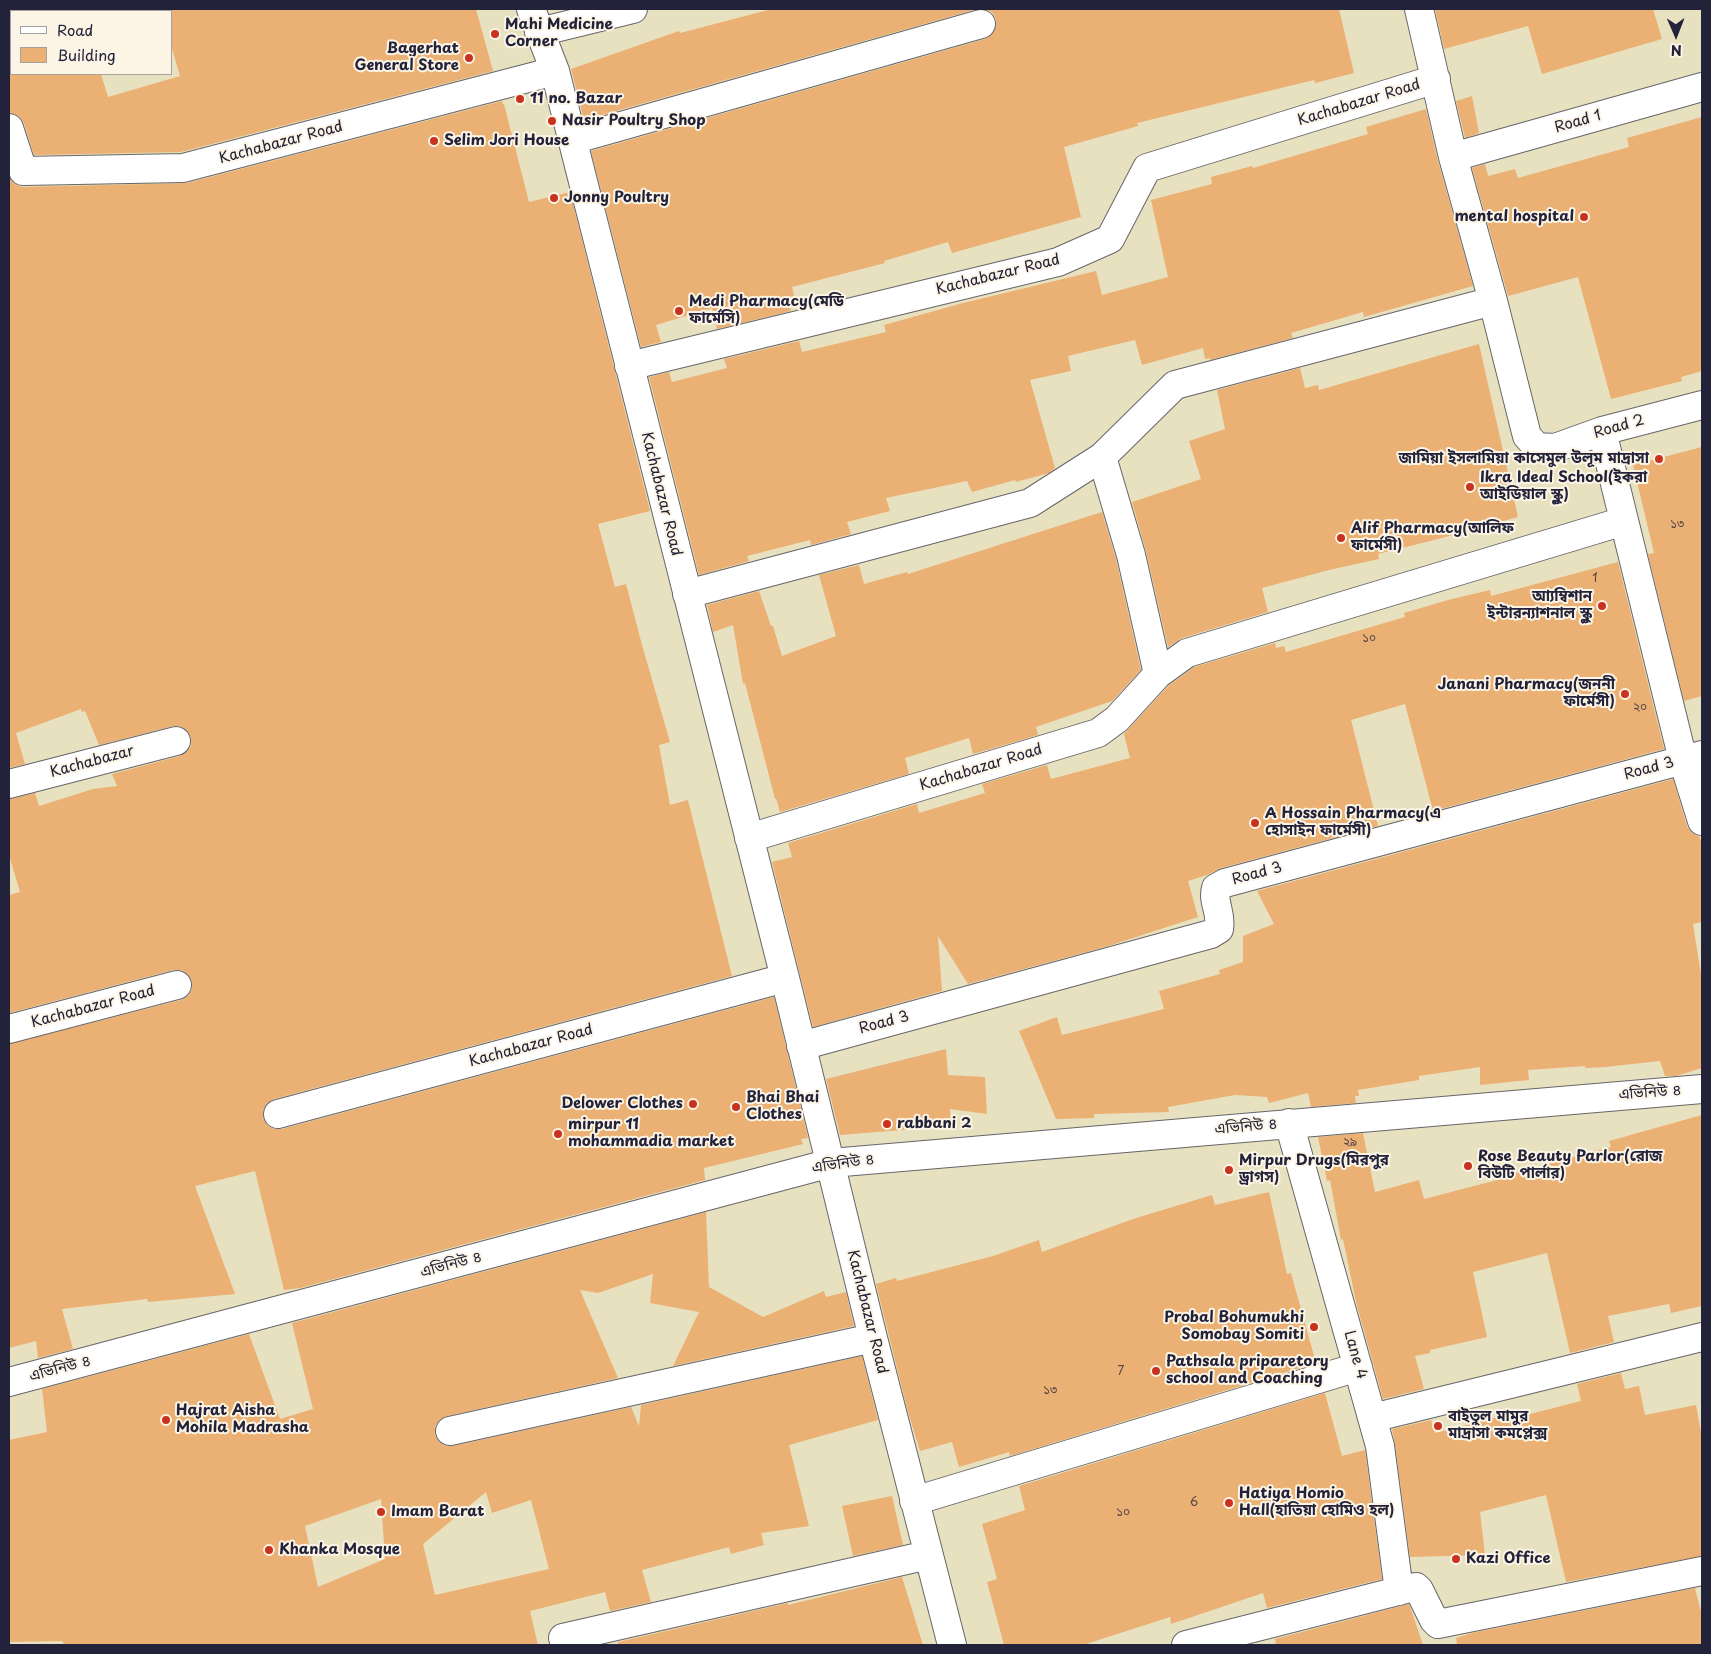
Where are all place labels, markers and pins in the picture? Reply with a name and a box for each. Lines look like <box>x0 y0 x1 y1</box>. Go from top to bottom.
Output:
place label: Mahi Medicine Corner <box>505 16 613 51</box>
marker: Mahi Medicine Corner <box>489 28 501 40</box>
place label: Bagerhat General Store <box>354 40 459 75</box>
marker: Bagerhat General Store <box>463 52 475 64</box>
place label: 11 no. Bazar <box>530 90 622 108</box>
marker: 11 no. Bazar <box>514 93 526 105</box>
place label: Nasir Poultry Shop <box>562 112 706 130</box>
marker: Nasir Poultry Shop <box>546 115 558 127</box>
place label: Selim Jori House <box>444 132 569 150</box>
marker: Selim Jori House <box>428 135 440 147</box>
place label: Jonny Poultry <box>564 189 669 207</box>
marker: Jonny Poultry <box>548 192 560 204</box>
place label: mental hospital <box>1455 208 1574 226</box>
marker: mental hospital <box>1578 211 1590 223</box>
place label: Medi Pharmacy(মেডি ফার্মেসি) <box>689 293 844 328</box>
marker: Medi Pharmacy(মেডি ফার্মেসি) <box>673 305 685 317</box>
place label: জামিয়া ইসলামিয়া কাসেমুল উলূম মাদ্রাসা <box>1398 450 1649 468</box>
marker: জামিয়া ইসলামিয়া কাসেমুল উলূম মাদ্রাসা <box>1653 453 1665 465</box>
place label: Ikra Ideal School(ইকরা আইডিয়াল স্কুল) <box>1480 469 1647 504</box>
marker: Ikra Ideal School(ইকরা আইডিয়াল স্কুল) <box>1464 481 1476 493</box>
place label: Alif Pharmacy(আলিফ ফার্মেসী) <box>1351 520 1514 555</box>
marker: Alif Pharmacy(আলিফ ফার্মেসী) <box>1335 532 1347 544</box>
place label: আ্যম্বিশান ইন্টারন্যাশনাল স্কুল <box>1487 588 1592 623</box>
marker: আ্যম্বিশান ইন্টারন্যাশনাল স্কুল <box>1596 600 1608 612</box>
place label: Janani Pharmacy(জননী ফার্মেসী) <box>1437 676 1615 711</box>
marker: Janani Pharmacy(জননী ফার্মেসী) <box>1619 688 1631 700</box>
place label: A Hossain Pharmacy(এ হোসাইন ফার্মেসী) <box>1265 805 1441 840</box>
marker: A Hossain Pharmacy(এ হোসাইন ফার্মেসী) <box>1249 817 1261 829</box>
place label: Bhai Bhai Clothes <box>746 1089 819 1124</box>
place label: Delower Clothes <box>561 1095 683 1113</box>
marker: Delower Clothes <box>687 1098 699 1110</box>
marker: Bhai Bhai Clothes <box>730 1101 742 1113</box>
place label: rabbani 2 <box>897 1115 971 1133</box>
place label: mirpur 11 mohammadia market <box>568 1116 734 1151</box>
marker: rabbani 2 <box>881 1118 893 1130</box>
marker: mirpur 11 mohammadia market <box>552 1128 564 1140</box>
place label: Rose Beauty Parlor(রোজ বিউটি পার্লার) <box>1478 1148 1662 1183</box>
place label: Mirpur Drugs(মিরপুর ড্রাগস) <box>1239 1152 1389 1187</box>
marker: Rose Beauty Parlor(রোজ বিউটি পার্লার) <box>1462 1160 1474 1172</box>
marker: Mirpur Drugs(মিরপুর ড্রাগস) <box>1223 1164 1235 1176</box>
place label: Probal Bohumukhi Somobay Somiti <box>1164 1309 1304 1344</box>
marker: Probal Bohumukhi Somobay Somiti <box>1308 1321 1320 1333</box>
place label: Pathsala priparetory school and Coaching <box>1166 1353 1329 1388</box>
marker: Pathsala priparetory school and Coaching <box>1150 1365 1162 1377</box>
place label: Hajrat Aisha Mohila Madrasha <box>176 1402 309 1437</box>
place label: বাইতুল মামুর মাদ্রাসা কমপ্লেক্স <box>1448 1408 1547 1443</box>
marker: Hajrat Aisha Mohila Madrasha <box>160 1414 172 1426</box>
marker: বাইতুল মামুর মাদ্রাসা কমপ্লেক্স <box>1432 1420 1444 1432</box>
place label: Hatiya Homio Hall(হাতিয়া হোমিও হল) <box>1239 1485 1395 1520</box>
marker: Hatiya Homio Hall(হাতিয়া হোমিও হল) <box>1223 1497 1235 1509</box>
place label: Imam Barat <box>391 1503 484 1521</box>
marker: Imam Barat <box>375 1506 387 1518</box>
place label: Khanka Mosque <box>279 1541 400 1559</box>
marker: Khanka Mosque <box>263 1544 275 1556</box>
place label: Kazi Office <box>1466 1550 1551 1568</box>
marker: Kazi Office <box>1450 1553 1462 1565</box>

